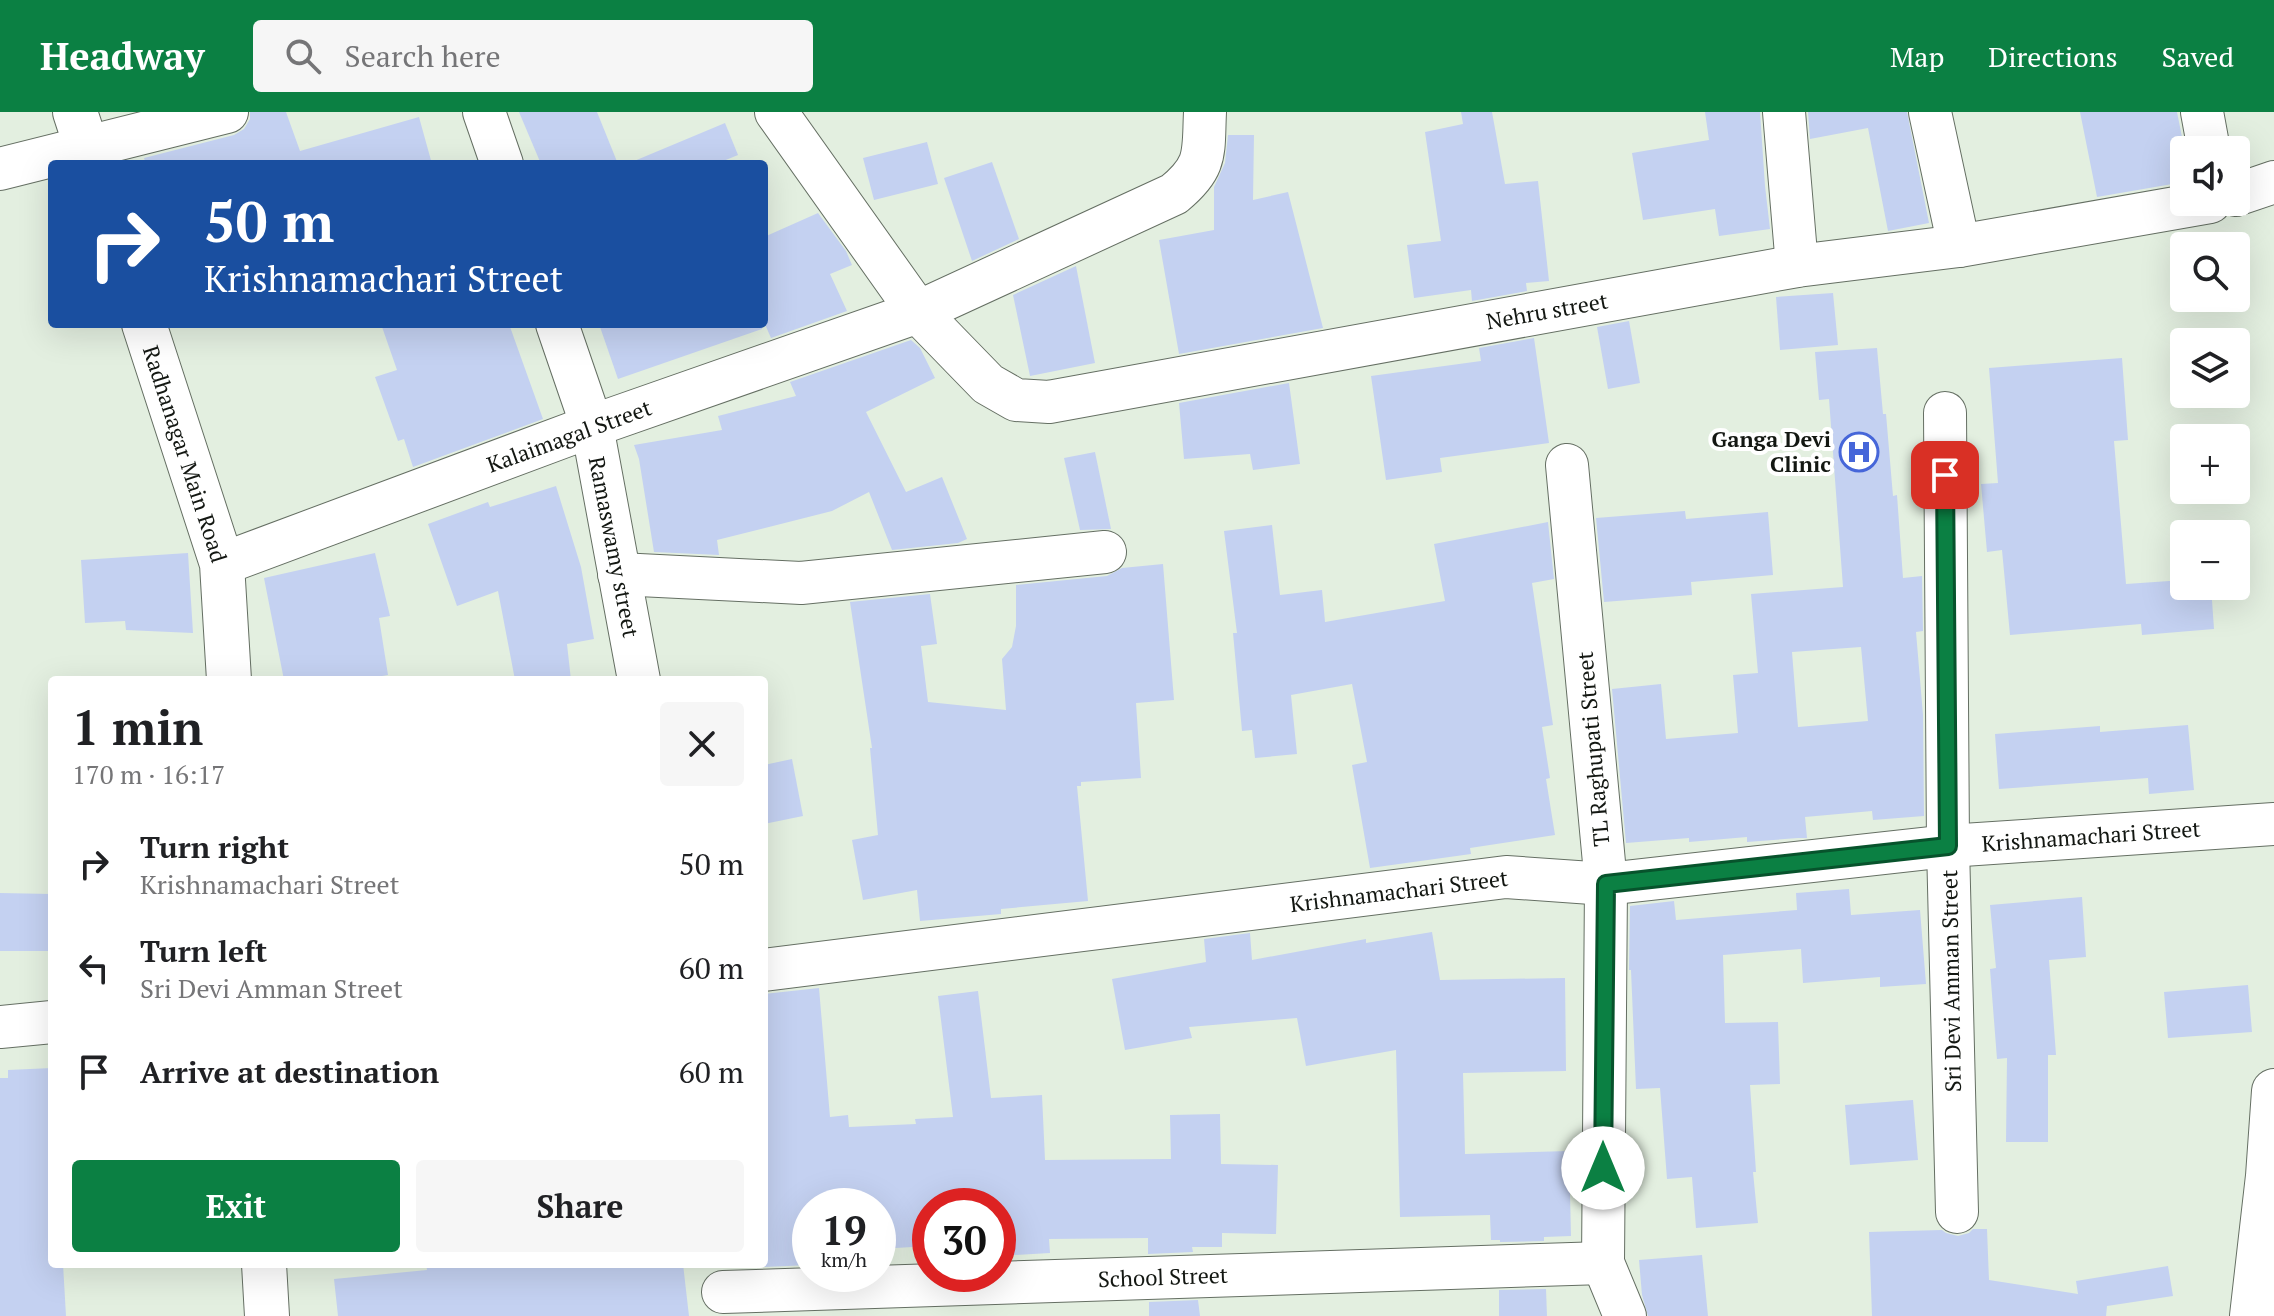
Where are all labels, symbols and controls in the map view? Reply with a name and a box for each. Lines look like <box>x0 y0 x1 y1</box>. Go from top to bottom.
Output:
search box <box>253 20 813 92</box>
text: Headway <box>40 31 205 81</box>
icon: search <box>281 34 325 78</box>
text: Search here <box>345 36 501 76</box>
text: Map <box>1890 38 1944 75</box>
text: Directions <box>1988 38 2118 75</box>
text: Saved <box>2162 38 2234 75</box>
map controls <box>2170 136 2250 600</box>
button: sound <box>2170 136 2250 216</box>
text: 50 m <box>204 184 334 258</box>
icon: right <box>72 192 176 296</box>
button: search <box>2170 232 2250 312</box>
text: Krishnamachari Street <box>204 255 563 302</box>
street label: Nehru street <box>1484 286 1610 335</box>
button: layers <box>2170 328 2250 408</box>
street label: Radhanagar Main Road <box>137 342 234 566</box>
street label: Kalaimagal Street <box>483 392 655 479</box>
place label: Ganga Devi Clinic <box>1712 424 1831 478</box>
button: + <box>2170 424 2250 504</box>
hospital icon: Ganga Devi Clinic <box>1838 431 1880 473</box>
pin <box>1911 441 1979 509</box>
icon: arrive <box>1923 453 1967 497</box>
street label: Ramaswamy street <box>583 454 646 640</box>
button: − <box>2170 520 2250 600</box>
street label: TL Raghupati Street <box>1570 650 1615 848</box>
text: 1 min <box>72 695 203 759</box>
button: close <box>660 702 744 786</box>
text: 170 m · 16:17 <box>72 757 225 791</box>
street label: Krishnamachari Street <box>1981 813 2201 858</box>
text: Turn right <box>140 827 289 867</box>
icon: right <box>72 842 116 886</box>
text: 50 m <box>679 844 744 884</box>
street label: Krishnamachari Street <box>1288 863 1510 918</box>
text: Krishnamachari Street <box>140 867 399 901</box>
street label: Sri Devi Amman Street <box>1934 870 1967 1092</box>
text: Turn left <box>140 931 267 971</box>
icon: left <box>72 946 116 990</box>
text: 60 m <box>679 948 744 988</box>
text: Sri Devi Amman Street <box>140 971 403 1005</box>
icon: arrive <box>72 1050 116 1094</box>
text: Arrive at destination <box>140 1052 439 1092</box>
text: 60 m <box>679 1052 744 1092</box>
position arrow <box>1561 1126 1645 1210</box>
button: Exit <box>72 1160 400 1252</box>
button: Share <box>416 1160 744 1252</box>
speed limit sign: 30 <box>912 1188 1016 1292</box>
text: 19 <box>821 1203 867 1256</box>
text: km/h <box>821 1246 867 1273</box>
street label: School Street <box>1098 1260 1228 1293</box>

